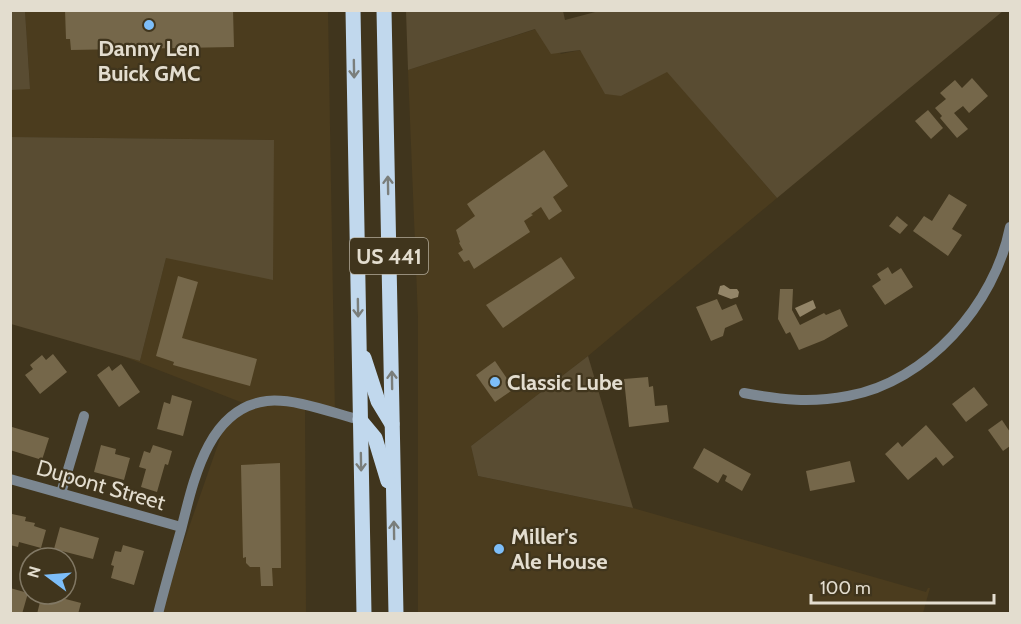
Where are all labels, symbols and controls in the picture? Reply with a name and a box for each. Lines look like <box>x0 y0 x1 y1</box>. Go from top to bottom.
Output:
marker: Danny Len Buick GMC <box>142 18 156 32</box>
place label: Danny Len Buick GMC <box>98 35 200 87</box>
one-way arrow <box>348 58 360 78</box>
one-way arrow <box>382 176 393 196</box>
road number: US 441 <box>350 238 428 274</box>
one-way arrow <box>352 297 364 317</box>
place label: Classic Lube <box>507 369 623 396</box>
one-way arrow <box>386 370 398 390</box>
marker: Classic Lube <box>488 375 502 389</box>
one-way arrow <box>355 452 367 472</box>
street label: Dupont Street <box>33 454 169 516</box>
one-way arrow <box>389 521 400 541</box>
place label: Miller's Ale House <box>511 523 608 575</box>
marker: Miller's Ale House <box>492 542 506 556</box>
north arrow <box>18 546 78 606</box>
text: N <box>23 564 45 580</box>
scale bar <box>811 567 994 605</box>
text: 100 m <box>820 577 871 599</box>

